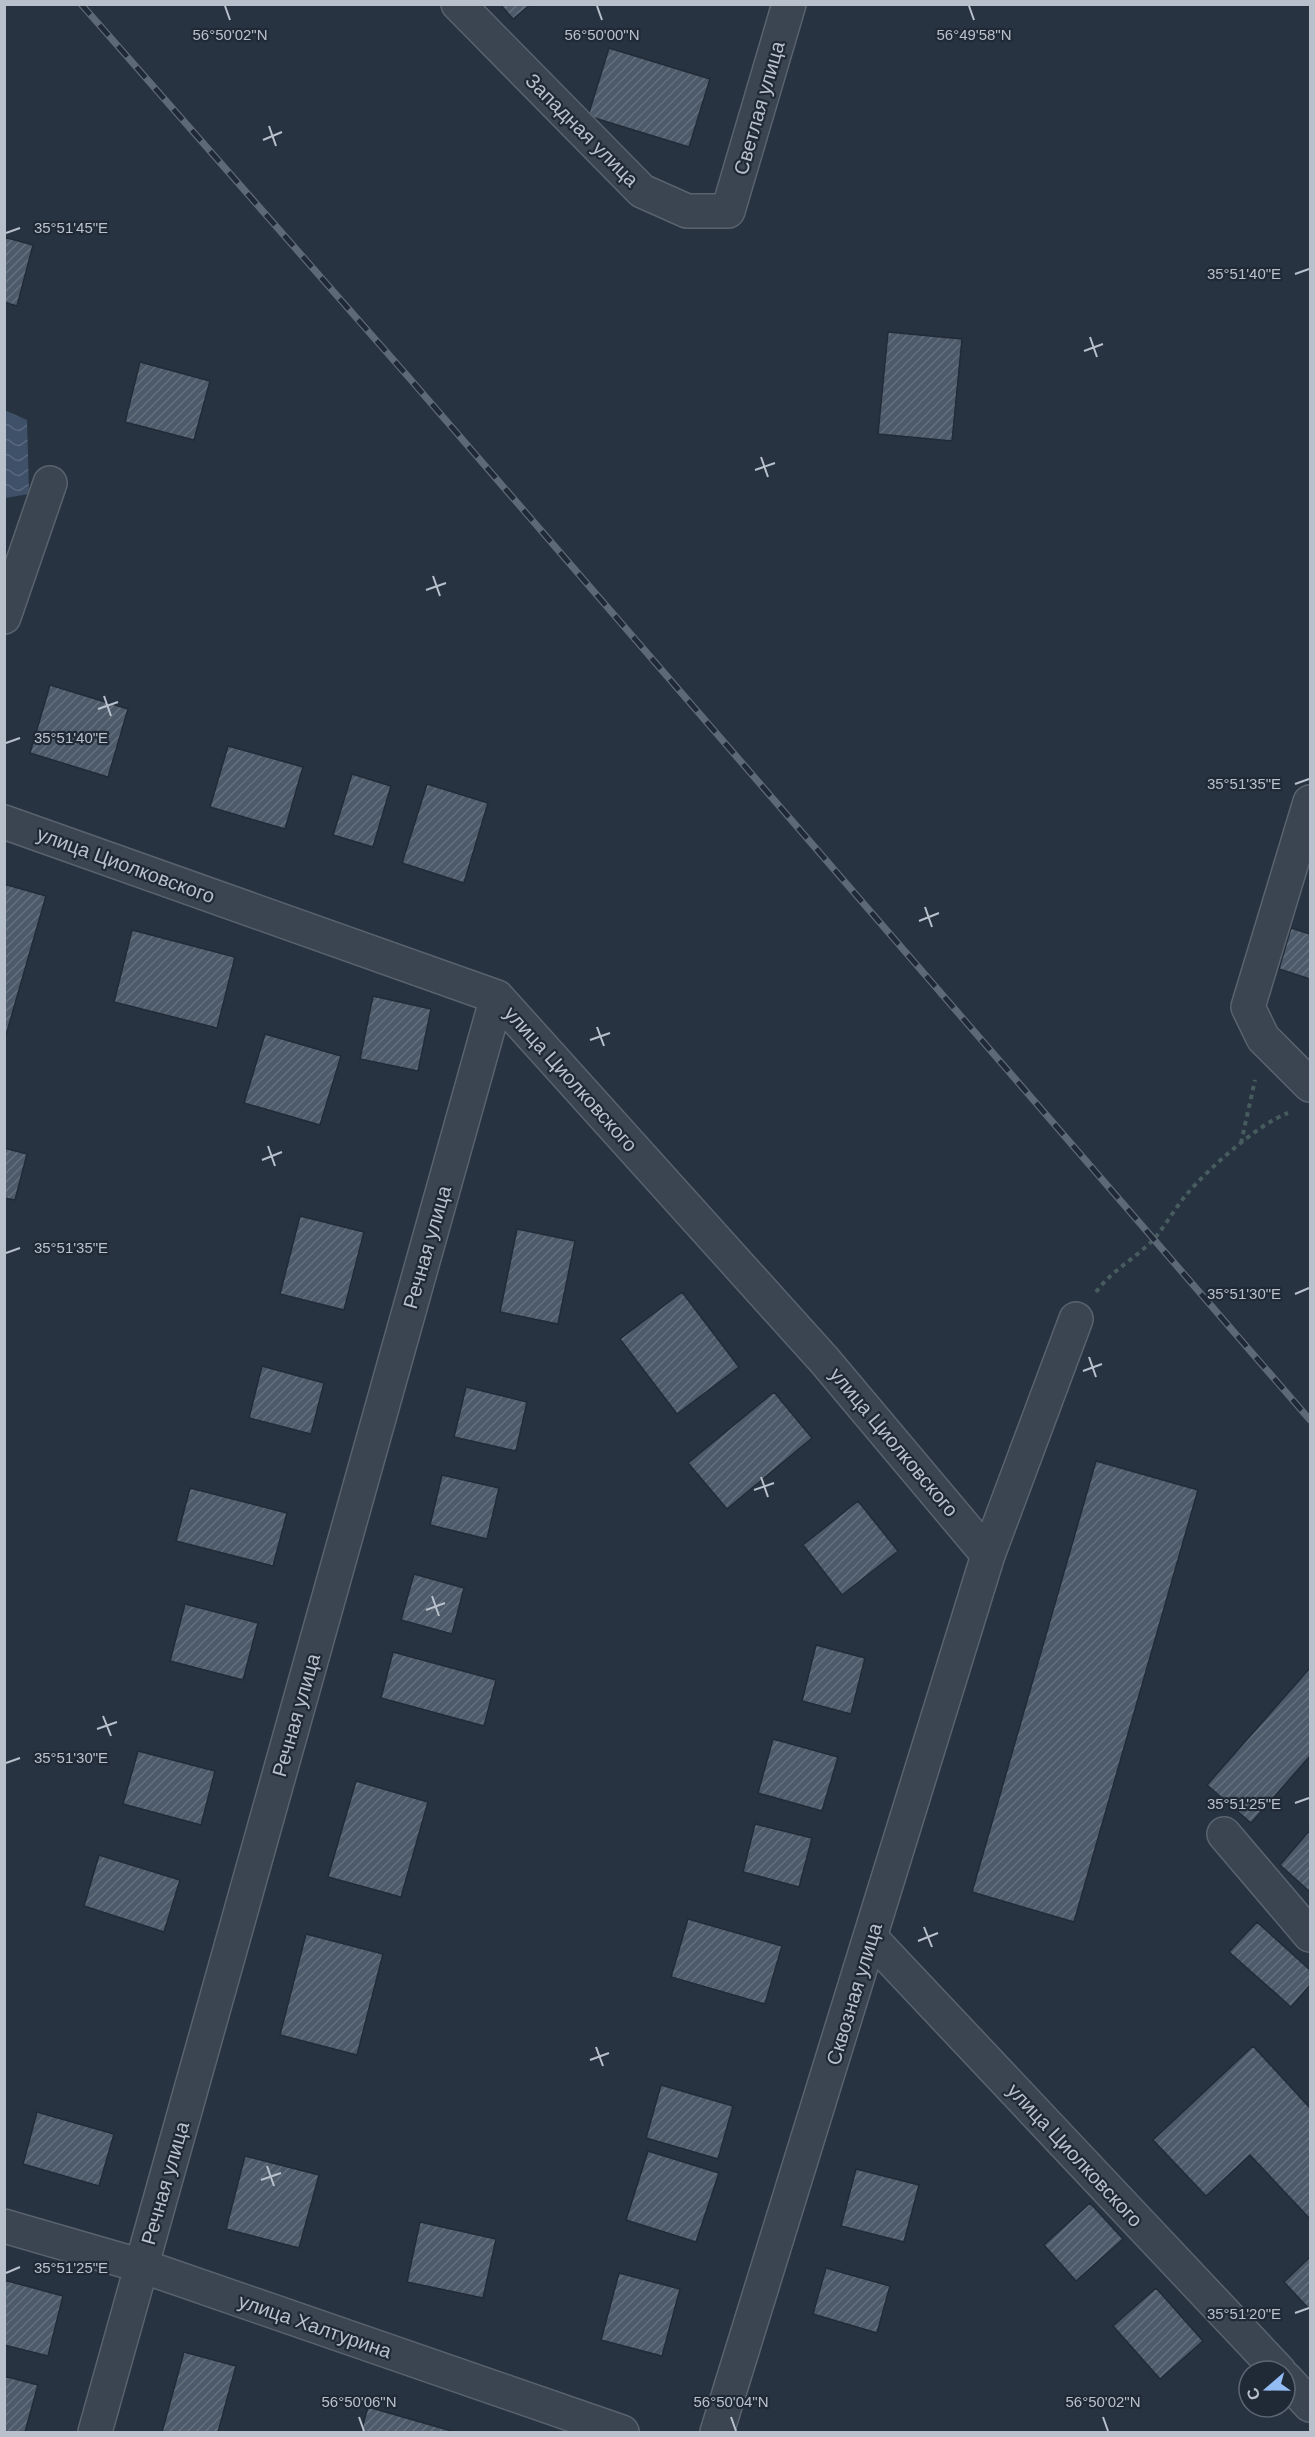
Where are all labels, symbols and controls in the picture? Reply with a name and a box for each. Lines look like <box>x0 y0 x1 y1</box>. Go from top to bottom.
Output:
text: 56°50'02"N <box>192 26 268 43</box>
text: 56°50'00"N <box>564 26 640 43</box>
text: 56°49'58"N <box>936 26 1012 43</box>
street label: Светлая улица <box>729 38 789 177</box>
street label: Западная улица <box>521 69 644 192</box>
text: 35°51'45"E <box>34 219 108 236</box>
text: 35°51'40"E <box>1207 265 1281 282</box>
text: 35°51'40"E <box>34 729 108 746</box>
text: 35°51'35"E <box>1207 775 1281 792</box>
street label: улица Циолковского <box>34 823 218 907</box>
street label: улица Циолковского <box>500 1002 642 1156</box>
street label: Речная улица <box>399 1182 455 1311</box>
text: 35°51'35"E <box>34 1239 108 1256</box>
text: 35°51'30"E <box>1207 1285 1281 1302</box>
street label: улица Циолковского <box>825 1363 963 1521</box>
street label: Речная улица <box>268 1650 324 1779</box>
text: 35°51'30"E <box>34 1749 108 1766</box>
text: 35°51'25"E <box>1207 1795 1281 1812</box>
street label: Сквозная улица <box>822 1920 886 2068</box>
street label: улица Циолковского <box>1003 2079 1147 2231</box>
street label: Речная улица <box>137 2118 193 2247</box>
text: 35°51'25"E <box>34 2259 108 2276</box>
street label: улица Халтурина <box>236 2290 395 2363</box>
text: 35°51'20"E <box>1207 2305 1281 2322</box>
north arrow <box>1237 2359 1297 2419</box>
text: С <box>1243 2385 1263 2402</box>
text: 56°50'06"N <box>321 2393 397 2410</box>
text: 56°50'04"N <box>693 2393 769 2410</box>
text: 56°50'02"N <box>1065 2393 1141 2410</box>

